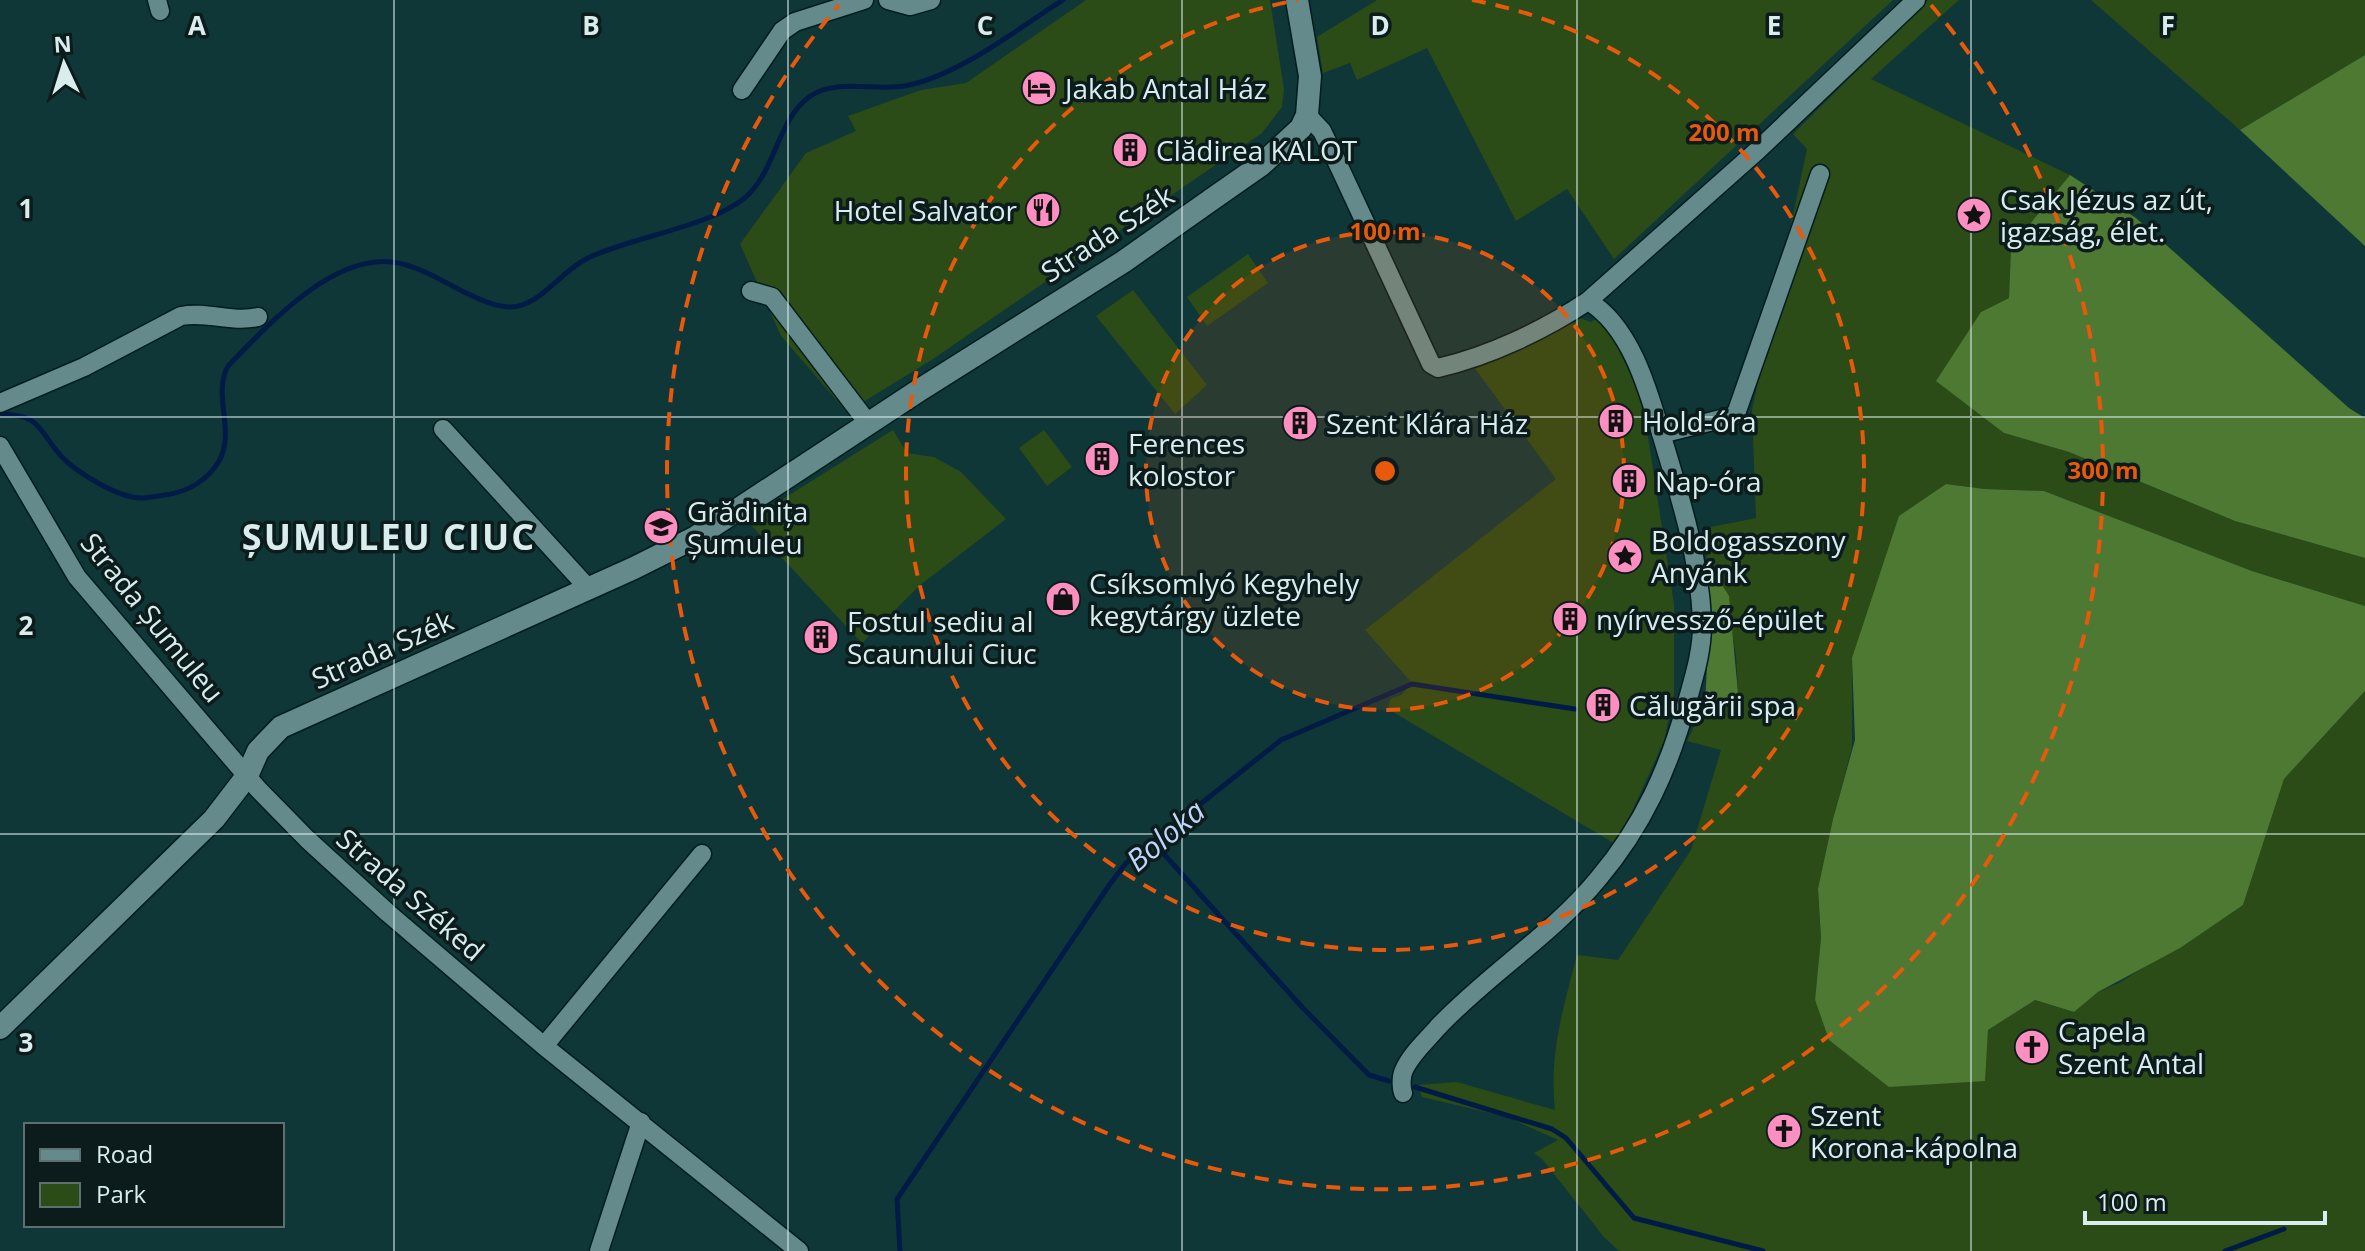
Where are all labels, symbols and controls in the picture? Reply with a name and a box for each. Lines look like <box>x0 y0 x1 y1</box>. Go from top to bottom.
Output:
text: A <box>188 7 206 43</box>
text: B <box>582 7 600 43</box>
text: C <box>977 7 993 43</box>
text: D <box>1370 7 1390 43</box>
text: E <box>1767 7 1781 43</box>
text: F <box>2161 7 2175 43</box>
north arrow <box>24 24 104 104</box>
text: N <box>53 27 73 59</box>
hotel icon: Jakab Antal Ház <box>1020 69 1058 107</box>
place label: Jakab Antal Ház <box>1062 69 1267 107</box>
text: 200 m <box>1689 115 1759 148</box>
building icon: Clădirea KALOT <box>1111 131 1149 169</box>
place label: Clădirea KALOT <box>1156 131 1358 169</box>
street label: Strada Szék <box>1033 176 1181 290</box>
place label: Csak Jézus az út, igazság, élet. <box>2000 180 2213 250</box>
text: 1 <box>19 190 33 226</box>
place label: Hotel Salvator <box>834 191 1018 229</box>
restaurant icon: Hotel Salvator <box>1024 191 1062 229</box>
place icon: Csak Jézus az út, igazság, élet. <box>1955 196 1993 234</box>
text: 100 m <box>1350 214 1420 247</box>
building icon: Hold-óra <box>1597 402 1635 440</box>
place label: Hold-óra <box>1642 402 1757 440</box>
building icon: Szent Klára Ház <box>1281 404 1319 442</box>
place label: Szent Klára Ház <box>1326 404 1528 442</box>
place label: Ferences kolostor <box>1128 424 1245 494</box>
building icon: Ferences kolostor <box>1083 440 1121 478</box>
text: 300 m <box>2068 453 2138 486</box>
centre of rings <box>1371 457 1399 485</box>
building icon: Nap-óra <box>1610 462 1648 500</box>
place label: Nap-óra <box>1655 462 1762 500</box>
place label: Grădinița Șumuleu <box>687 492 808 562</box>
school or university icon: Grădinița Șumuleu <box>642 508 680 546</box>
district label: ȘUMULEU CIUC <box>242 512 536 561</box>
place label: Boldogasszony Anyánk <box>1651 521 1847 591</box>
street label: Strada Șumuleu <box>73 524 233 710</box>
place icon: Boldogasszony Anyánk <box>1606 537 1644 575</box>
place label: Csíksomlyó Kegyhely kegytárgy üzlete <box>1089 564 1360 634</box>
shop icon: Csíksomlyó Kegyhely kegytárgy üzlete <box>1044 580 1082 618</box>
building icon: nyírvessző-épület <box>1551 600 1589 638</box>
place label: nyírvessző-épület <box>1596 600 1824 638</box>
street label: Strada Szék <box>305 601 459 697</box>
place label: Fostul sediu al Scaunului Ciuc <box>847 602 1037 672</box>
text: 2 <box>19 607 34 643</box>
building icon: Fostul sediu al Scaunului Ciuc <box>802 618 840 656</box>
building icon: Călugării spa <box>1584 686 1622 724</box>
place label: Călugării spa <box>1629 686 1796 724</box>
water label: Boloka <box>1117 790 1213 880</box>
street label: Strada Széked <box>329 819 493 969</box>
place label: Capela Szent Antal <box>2058 1012 2204 1082</box>
text: 3 <box>19 1024 33 1060</box>
church icon: Capela Szent Antal <box>2013 1028 2051 1066</box>
place label: Szent Korona-kápolna <box>1810 1096 2018 1166</box>
church icon: Szent Korona-kápolna <box>1765 1112 1803 1150</box>
legend <box>24 1123 284 1227</box>
text: Road <box>96 1137 153 1170</box>
scale bar <box>2085 1175 2325 1225</box>
text: Park <box>96 1177 147 1210</box>
text: 100 m <box>2097 1185 2167 1218</box>

